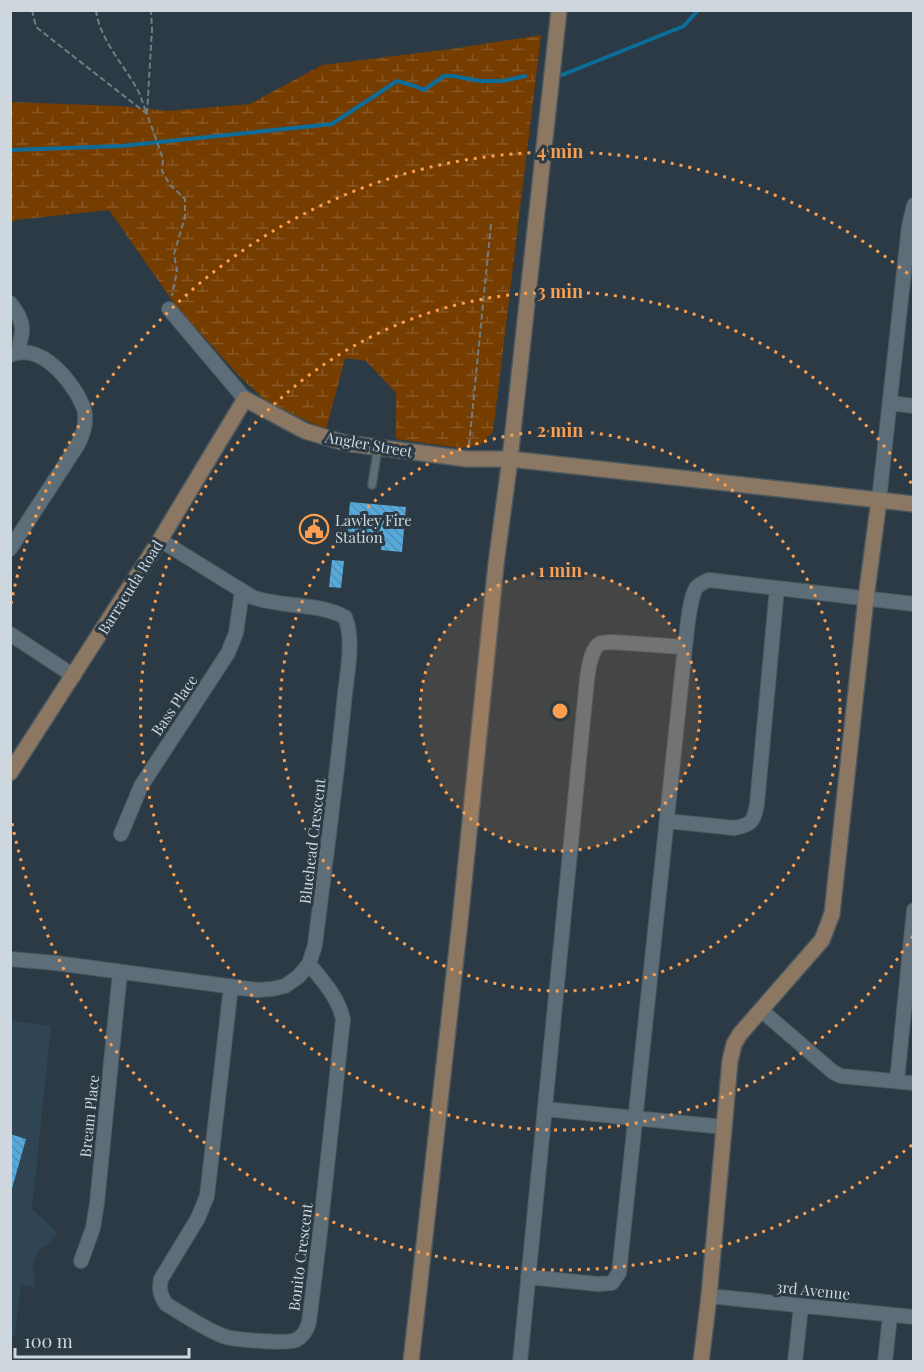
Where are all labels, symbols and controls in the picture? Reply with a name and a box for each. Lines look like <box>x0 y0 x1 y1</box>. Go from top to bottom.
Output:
text: 4 min <box>537 139 583 163</box>
text: 3 min <box>537 279 583 303</box>
text: 2 min <box>537 418 583 442</box>
street label: Angler Street <box>323 426 415 462</box>
place label: Lawley Fire Station <box>335 510 412 547</box>
public building icon: Lawley Fire Station <box>298 513 330 545</box>
street label: Barracuda Road <box>93 536 167 638</box>
text: 1 min <box>538 558 582 582</box>
street label: Bass Place <box>146 671 202 739</box>
centre of rings <box>550 701 570 721</box>
street label: Bluehead Crescent <box>294 776 330 905</box>
street label: Bream Place <box>75 1074 103 1158</box>
street label: Bonito Crescent <box>283 1201 317 1312</box>
street label: 3rd Avenue <box>775 1276 851 1304</box>
scale bar <box>15 1321 189 1359</box>
text: 100 m <box>24 1329 73 1353</box>

